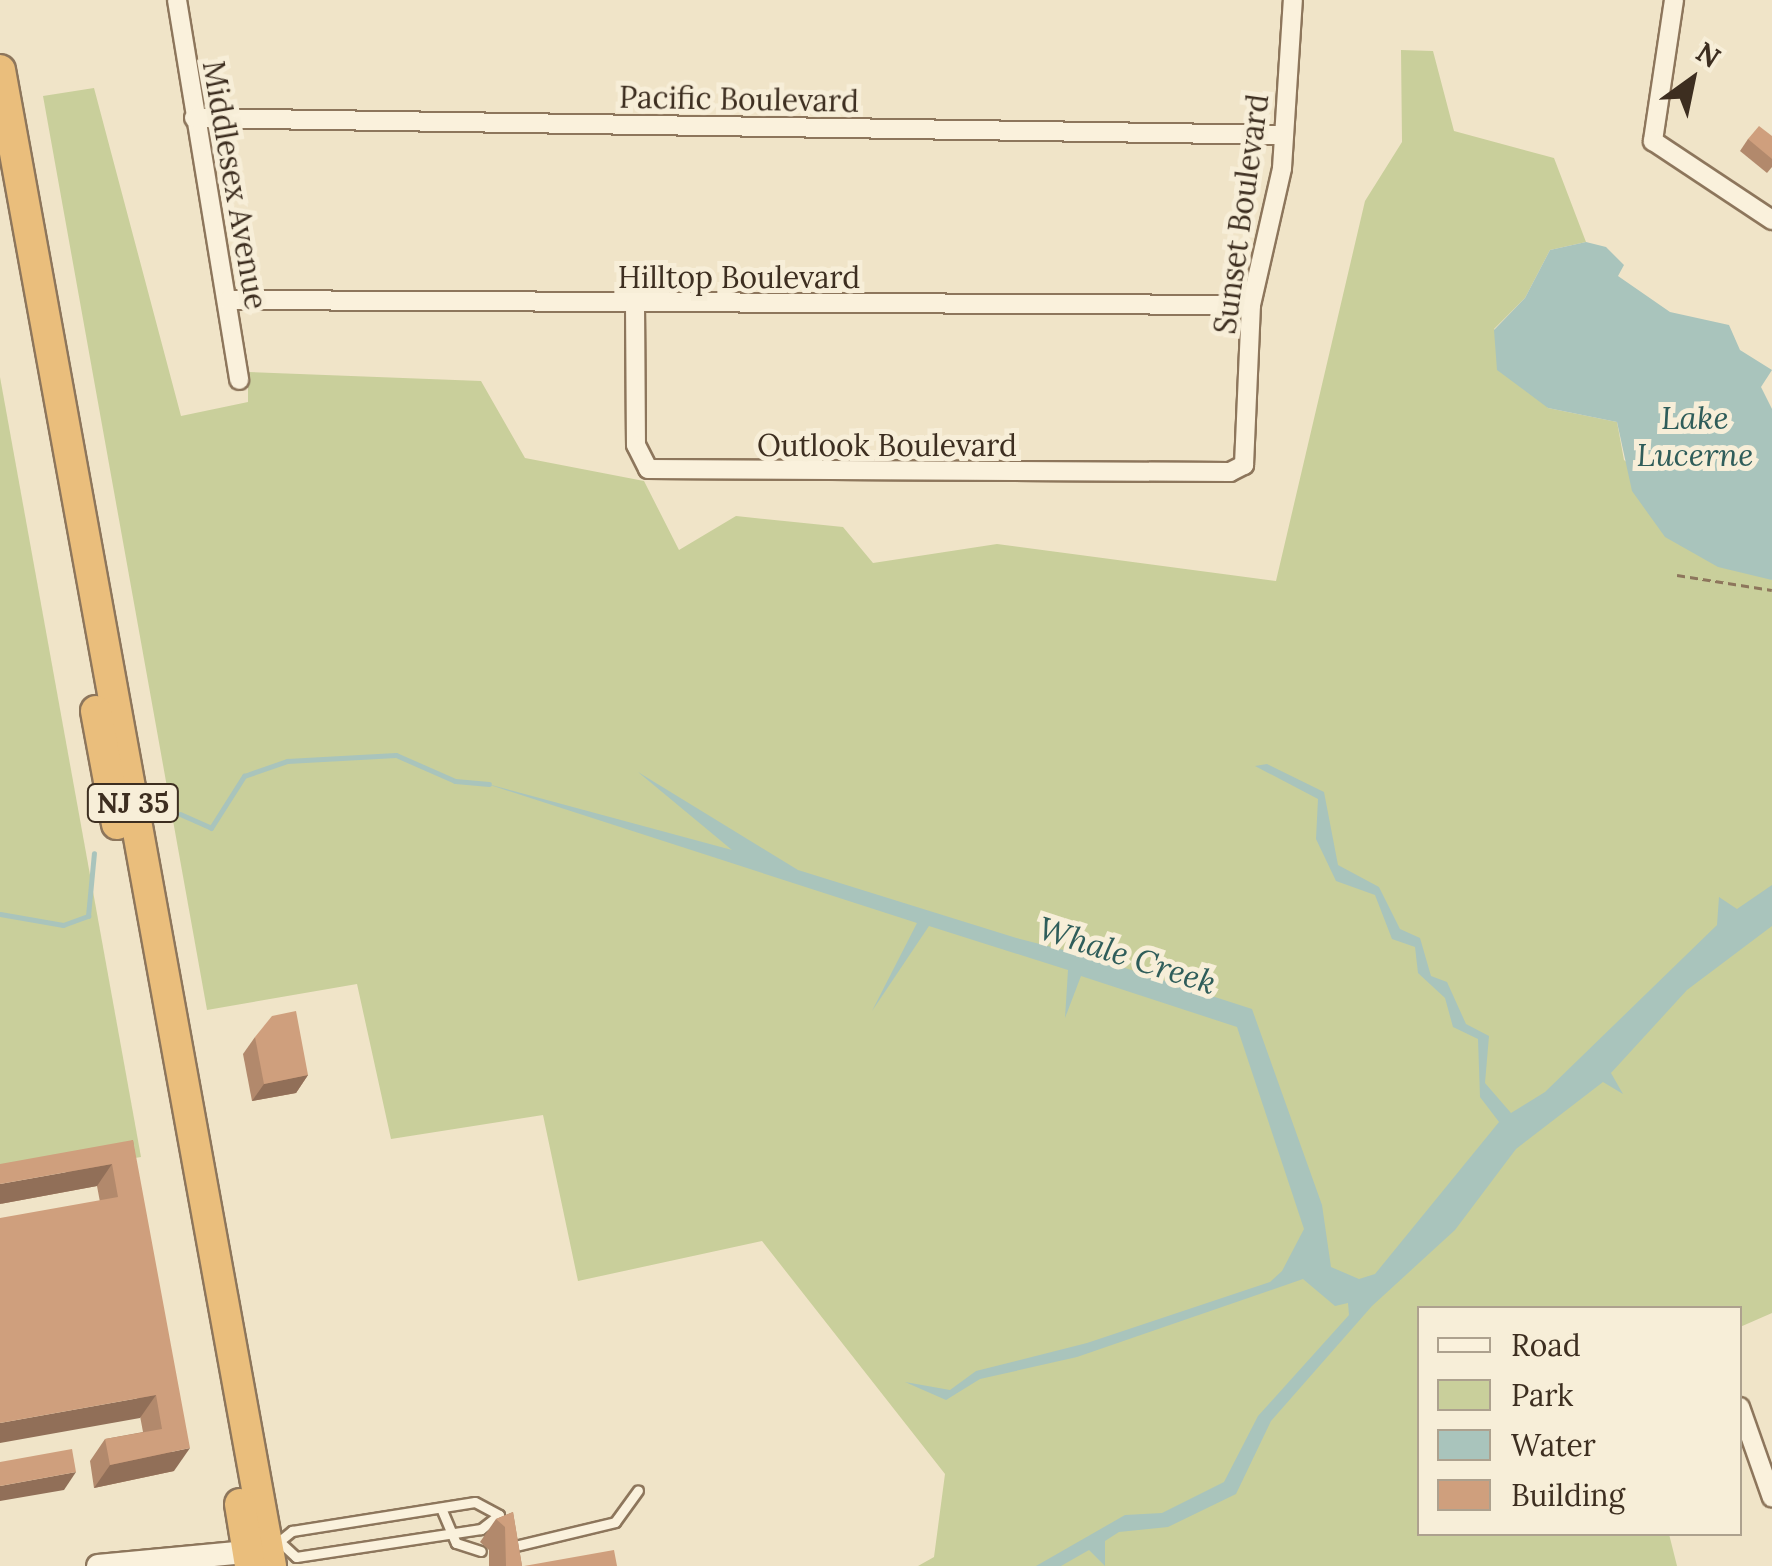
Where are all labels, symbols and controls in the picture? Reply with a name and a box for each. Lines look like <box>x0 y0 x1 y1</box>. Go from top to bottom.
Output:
north arrow <box>1642 30 1742 130</box>
text: N <box>1689 34 1727 76</box>
street label: Middlesex Avenue <box>195 58 275 312</box>
street label: Pacific Boulevard <box>619 79 859 119</box>
street label: Sunset Boulevard <box>1206 92 1276 336</box>
street label: Hilltop Boulevard <box>618 259 860 295</box>
water label: Lake Lucerne <box>1636 400 1754 475</box>
street label: Outlook Boulevard <box>757 427 1017 463</box>
road number: NJ 35 <box>86 780 180 826</box>
water label: Whale Creek <box>1033 909 1221 1003</box>
legend <box>1417 1306 1742 1536</box>
text: Road <box>1511 1326 1581 1364</box>
text: Park <box>1511 1376 1573 1414</box>
text: Water <box>1511 1426 1596 1464</box>
text: Building <box>1511 1476 1625 1514</box>

